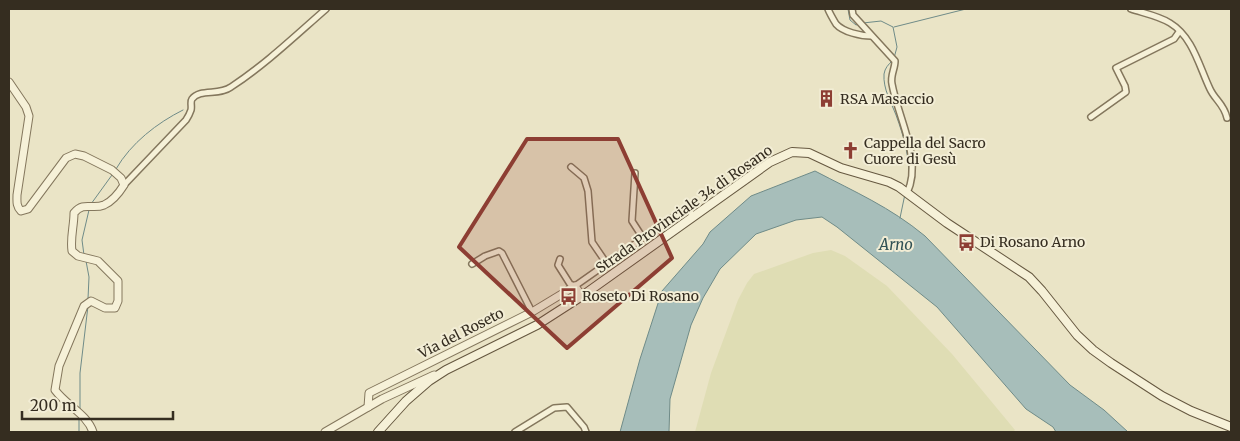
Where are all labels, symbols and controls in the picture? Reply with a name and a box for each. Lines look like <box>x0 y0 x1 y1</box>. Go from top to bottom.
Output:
building icon: RSA Masaccio <box>816 89 836 109</box>
place label: RSA Masaccio <box>840 90 934 108</box>
place label: Cappella del Sacro Cuore di Gesù <box>864 134 986 168</box>
street label: Strada Provinciale 34 di Rosano <box>592 141 776 277</box>
church icon: Cappella del Sacro Cuore di Gesù <box>840 141 860 161</box>
bus stop icon: Di Rosano Arno <box>956 232 976 252</box>
place label: Di Rosano Arno <box>980 233 1085 251</box>
water label: Arno <box>878 235 913 254</box>
bus stop icon: Roseto Di Rosano <box>558 286 578 306</box>
place label: Roseto Di Rosano <box>582 287 699 305</box>
street label: Via del Roseto <box>414 304 507 363</box>
scale bar <box>22 388 174 420</box>
text: 200 m <box>30 396 77 415</box>

